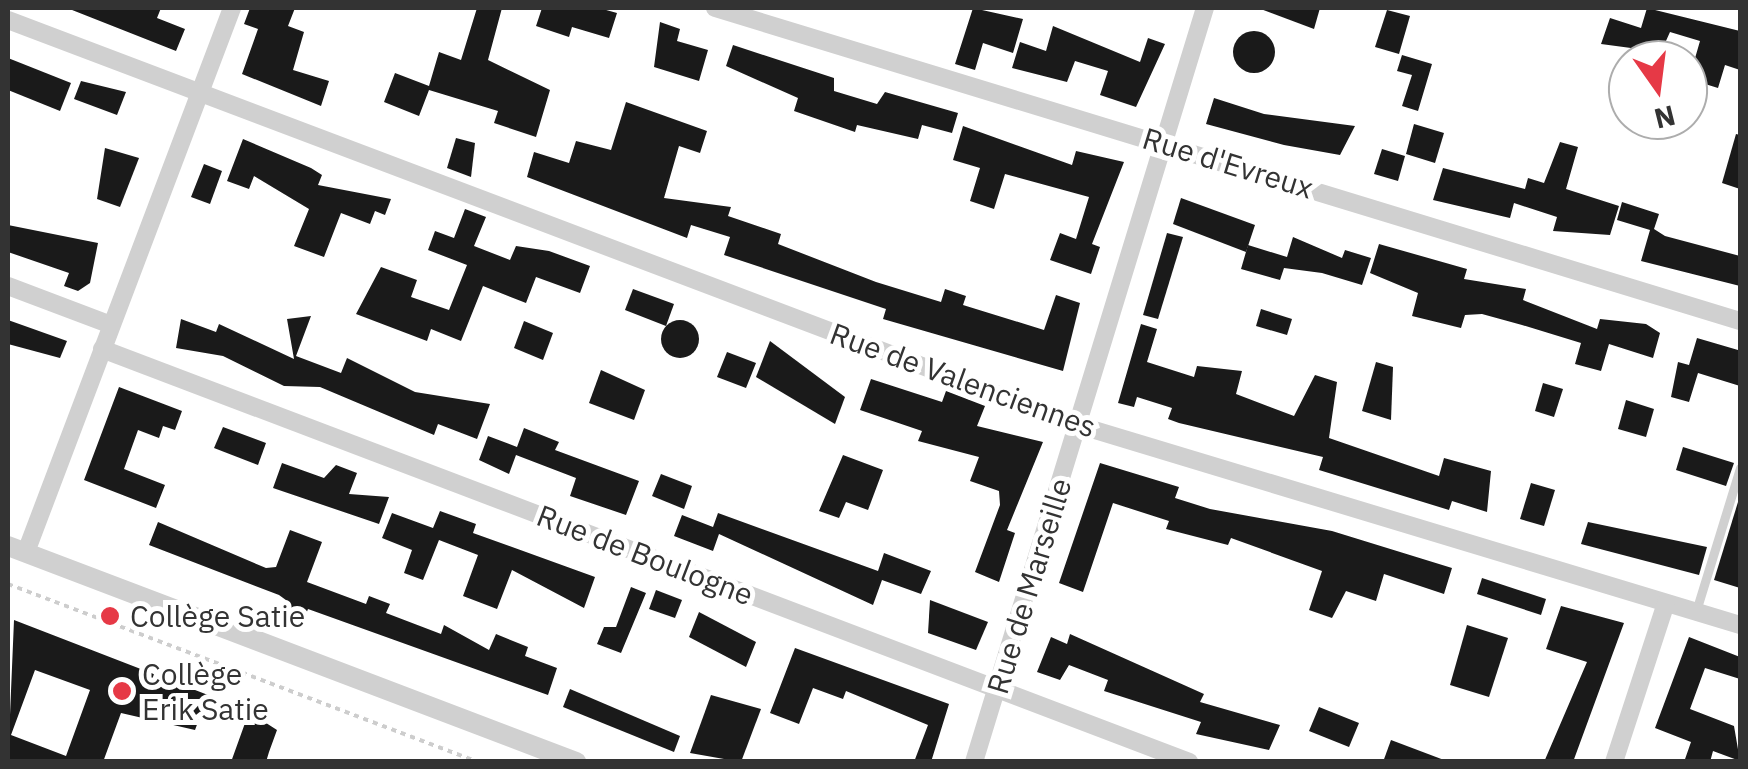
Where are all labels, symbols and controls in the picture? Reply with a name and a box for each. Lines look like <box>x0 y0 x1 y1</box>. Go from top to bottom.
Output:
north arrow <box>1608 40 1708 140</box>
text: N <box>1651 97 1679 138</box>
street label: Rue d'Evreux <box>1138 120 1318 206</box>
street label: Rue de Valenciennes <box>825 315 1101 445</box>
street label: Rue de Marseille <box>979 474 1079 698</box>
street label: Rue de Boulogne <box>532 497 758 613</box>
place label: Collège Satie <box>130 598 305 634</box>
marker: Collège Satie <box>99 605 121 627</box>
place label: Collège Erik Satie <box>142 656 269 726</box>
marker: Collège Erik Satie <box>111 680 133 702</box>

